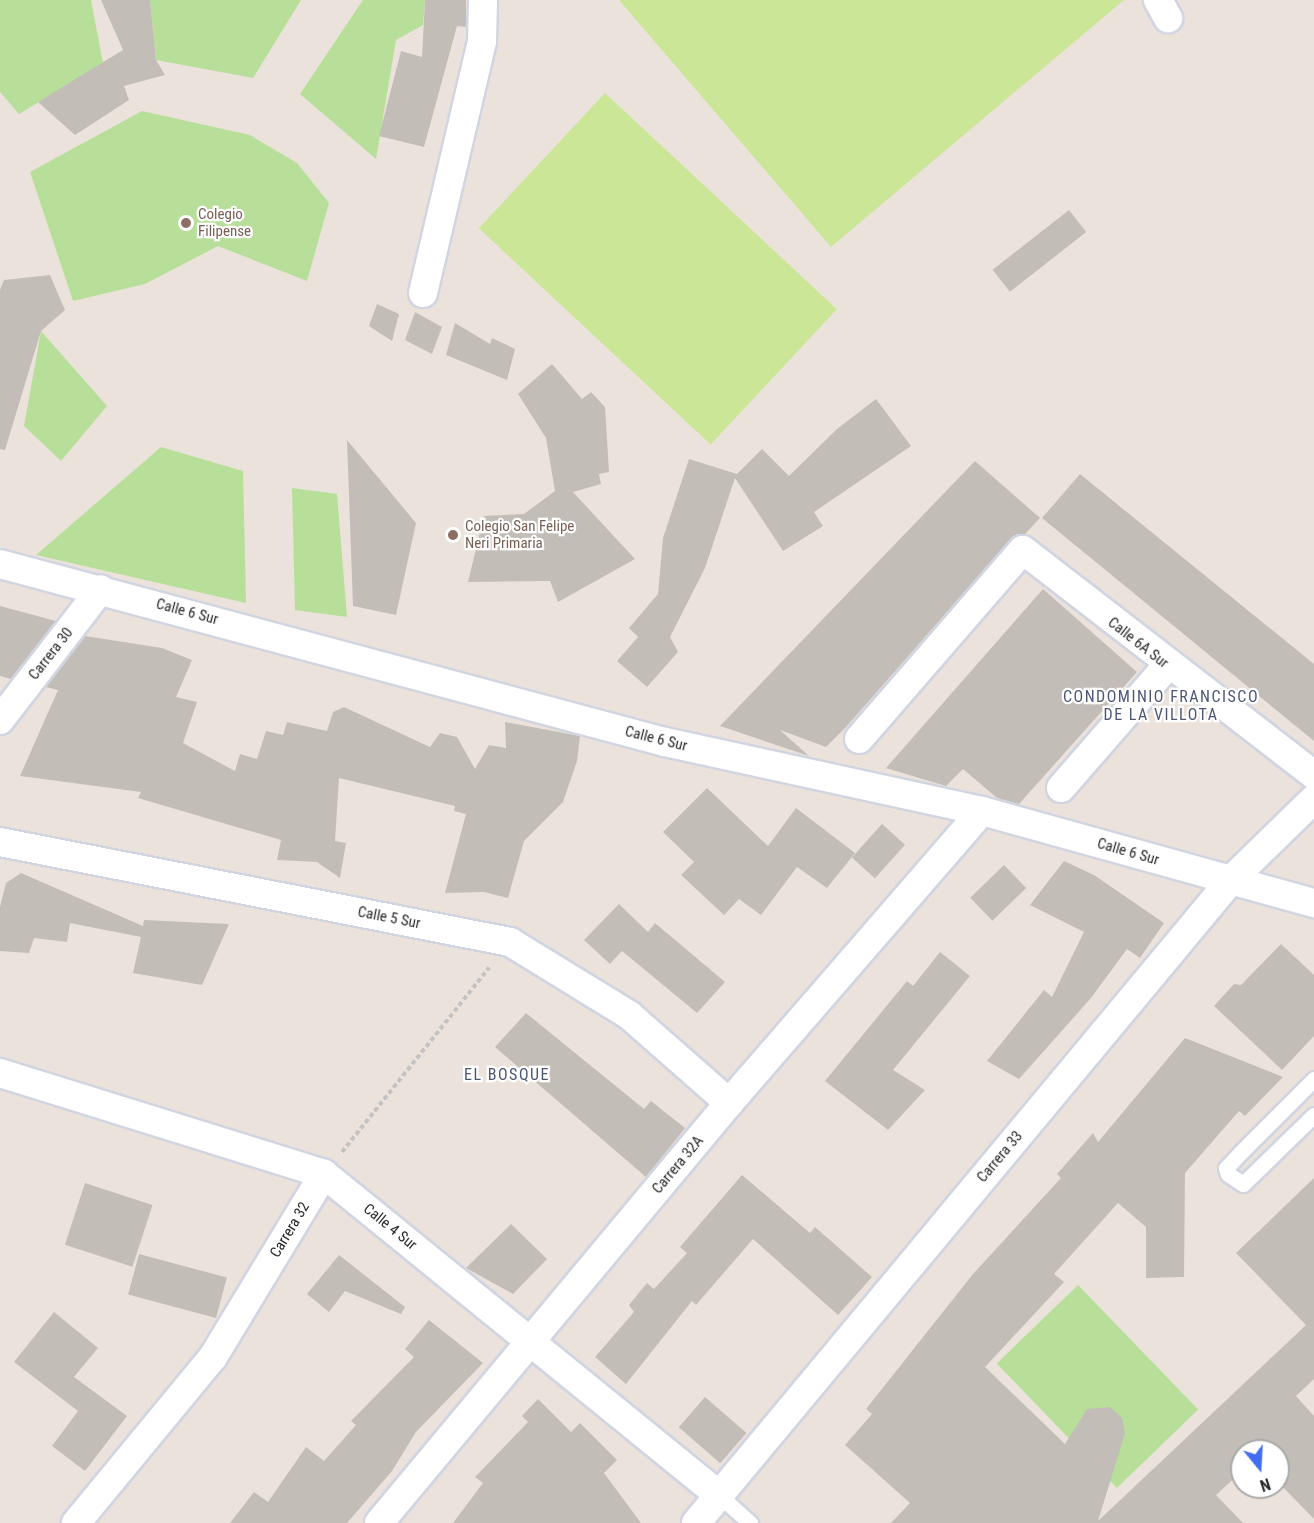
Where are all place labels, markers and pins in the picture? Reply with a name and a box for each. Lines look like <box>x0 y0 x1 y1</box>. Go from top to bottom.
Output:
place label: Colegio Filipense <box>198 205 251 240</box>
marker: Colegio Filipense <box>179 216 193 230</box>
place label: Colegio San Felipe Neri Primaria <box>465 517 574 552</box>
marker: Colegio San Felipe Neri Primaria <box>446 528 460 542</box>

